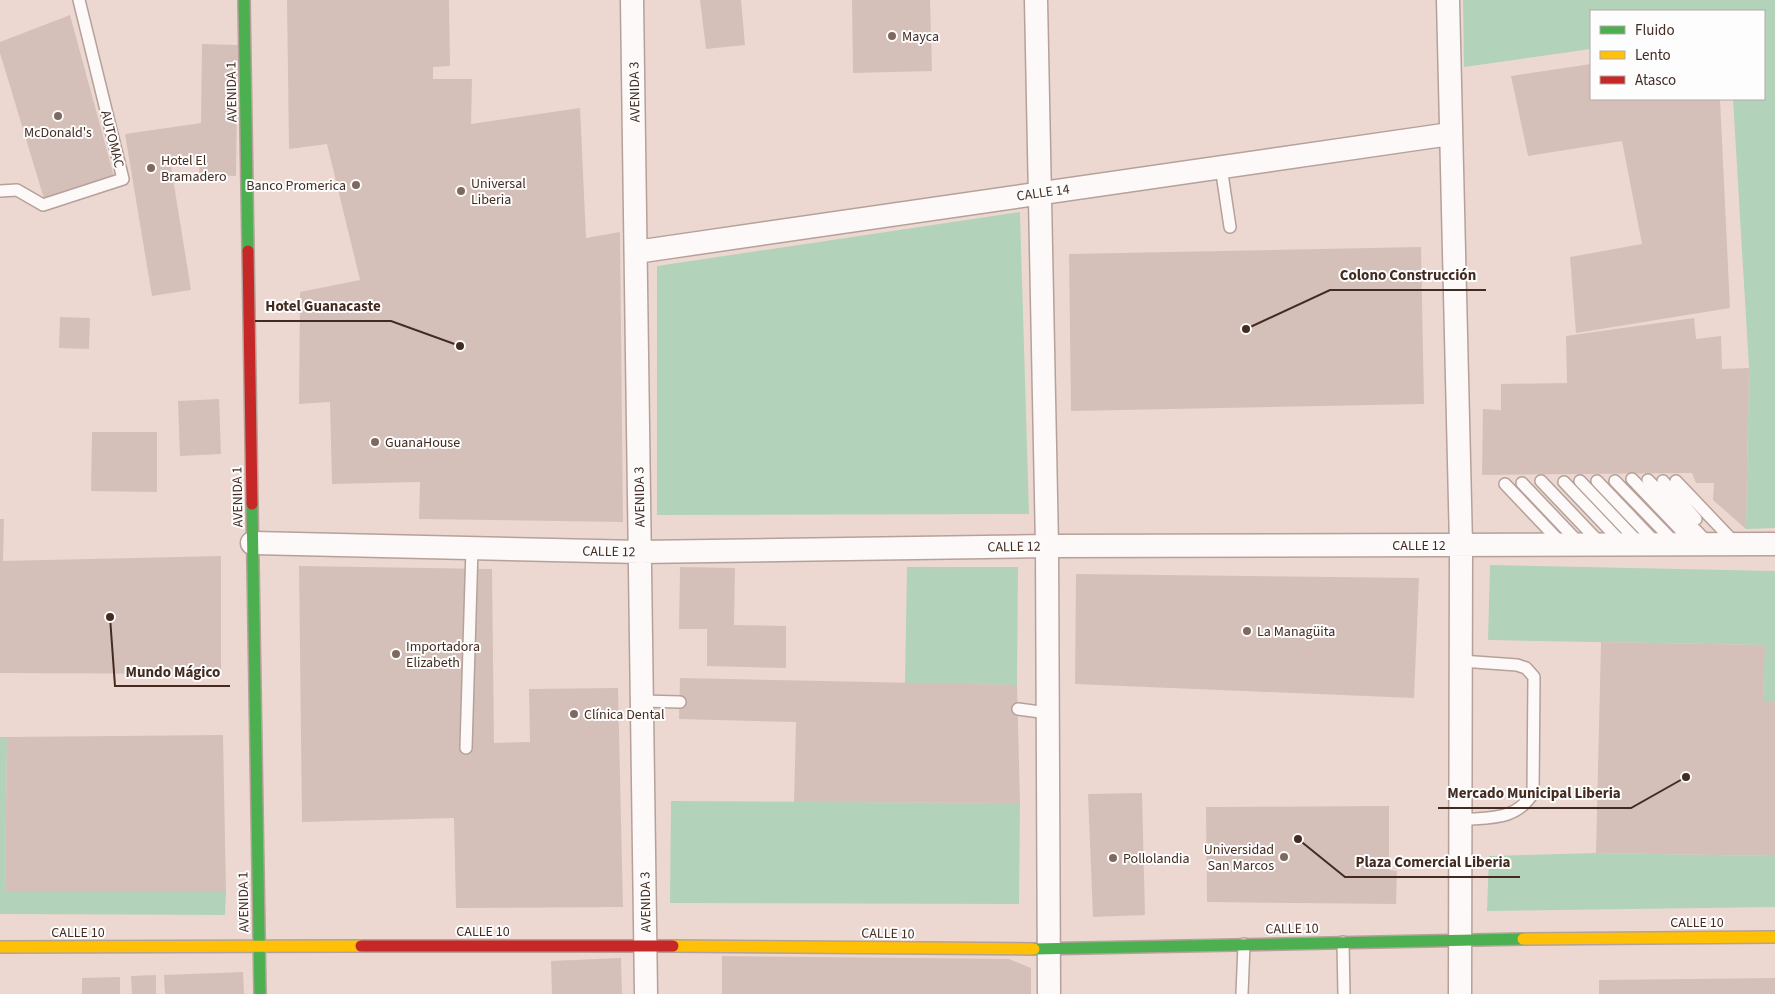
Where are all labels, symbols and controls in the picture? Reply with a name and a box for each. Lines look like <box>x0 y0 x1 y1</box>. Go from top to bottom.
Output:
legend <box>1590 10 1765 100</box>
text: Fluido <box>1635 20 1675 41</box>
place label: Mayca <box>902 27 939 47</box>
marker: Mayca <box>886 30 898 42</box>
text: Lento <box>1635 45 1671 66</box>
street label: AVENIDA 1 <box>221 61 243 122</box>
street label: AVENIDA 3 <box>624 61 646 122</box>
text: Atasco <box>1635 70 1676 91</box>
street label: AUTOMAC <box>95 108 129 170</box>
marker: McDonald's <box>52 110 64 122</box>
place label: McDonald's <box>24 123 92 143</box>
place label: Hotel El Bramadero <box>161 151 227 187</box>
marker: Hotel El Bramadero <box>145 162 157 174</box>
place label: Universal Liberia <box>471 174 526 210</box>
place label: Banco Promerica <box>246 176 346 196</box>
marker: Banco Promerica <box>350 179 362 191</box>
street label: CALLE 14 <box>1015 179 1071 207</box>
marker: Universal Liberia <box>455 185 467 197</box>
callout: Colono Construcción <box>1330 260 1486 290</box>
text: Colono Construcción <box>1340 265 1476 286</box>
callout: Hotel Guanacaste <box>255 291 391 321</box>
text: Hotel Guanacaste <box>265 296 381 317</box>
place label: GuanaHouse <box>385 433 460 453</box>
marker: GuanaHouse <box>369 436 381 448</box>
street label: AVENIDA 1 <box>227 466 249 527</box>
street label: AVENIDA 3 <box>629 466 651 527</box>
street label: CALLE 12 <box>1392 536 1446 556</box>
street label: CALLE 12 <box>987 537 1041 557</box>
street label: CALLE 12 <box>582 542 636 562</box>
place label: La Managüita <box>1257 622 1335 642</box>
marker: La Managüita <box>1241 625 1253 637</box>
place label: Importadora Elizabeth <box>406 637 480 673</box>
marker: Importadora Elizabeth <box>390 648 402 660</box>
callout: Mundo Mágico <box>115 656 230 686</box>
text: Mundo Mágico <box>126 662 220 683</box>
place label: Clínica Dental <box>584 705 665 725</box>
marker: Clínica Dental <box>568 708 580 720</box>
callout: Mercado Municipal Liberia <box>1438 778 1631 808</box>
text: Mercado Municipal Liberia <box>1447 783 1621 804</box>
place label: Universidad San Marcos <box>1204 840 1274 876</box>
callout: Plaza Comercial Liberia <box>1345 847 1520 877</box>
place label: Pollolandia <box>1123 849 1189 869</box>
marker: Universidad San Marcos <box>1278 851 1290 863</box>
marker: Pollolandia <box>1107 852 1119 864</box>
text: Plaza Comercial Liberia <box>1356 852 1511 873</box>
street label: AVENIDA 1 <box>233 871 255 932</box>
street label: AVENIDA 3 <box>635 871 657 932</box>
street label: CALLE 10 <box>1670 913 1724 933</box>
street label: CALLE 10 <box>1265 919 1319 939</box>
street label: CALLE 10 <box>456 922 510 942</box>
street label: CALLE 10 <box>51 923 105 943</box>
street label: CALLE 10 <box>861 924 915 944</box>

